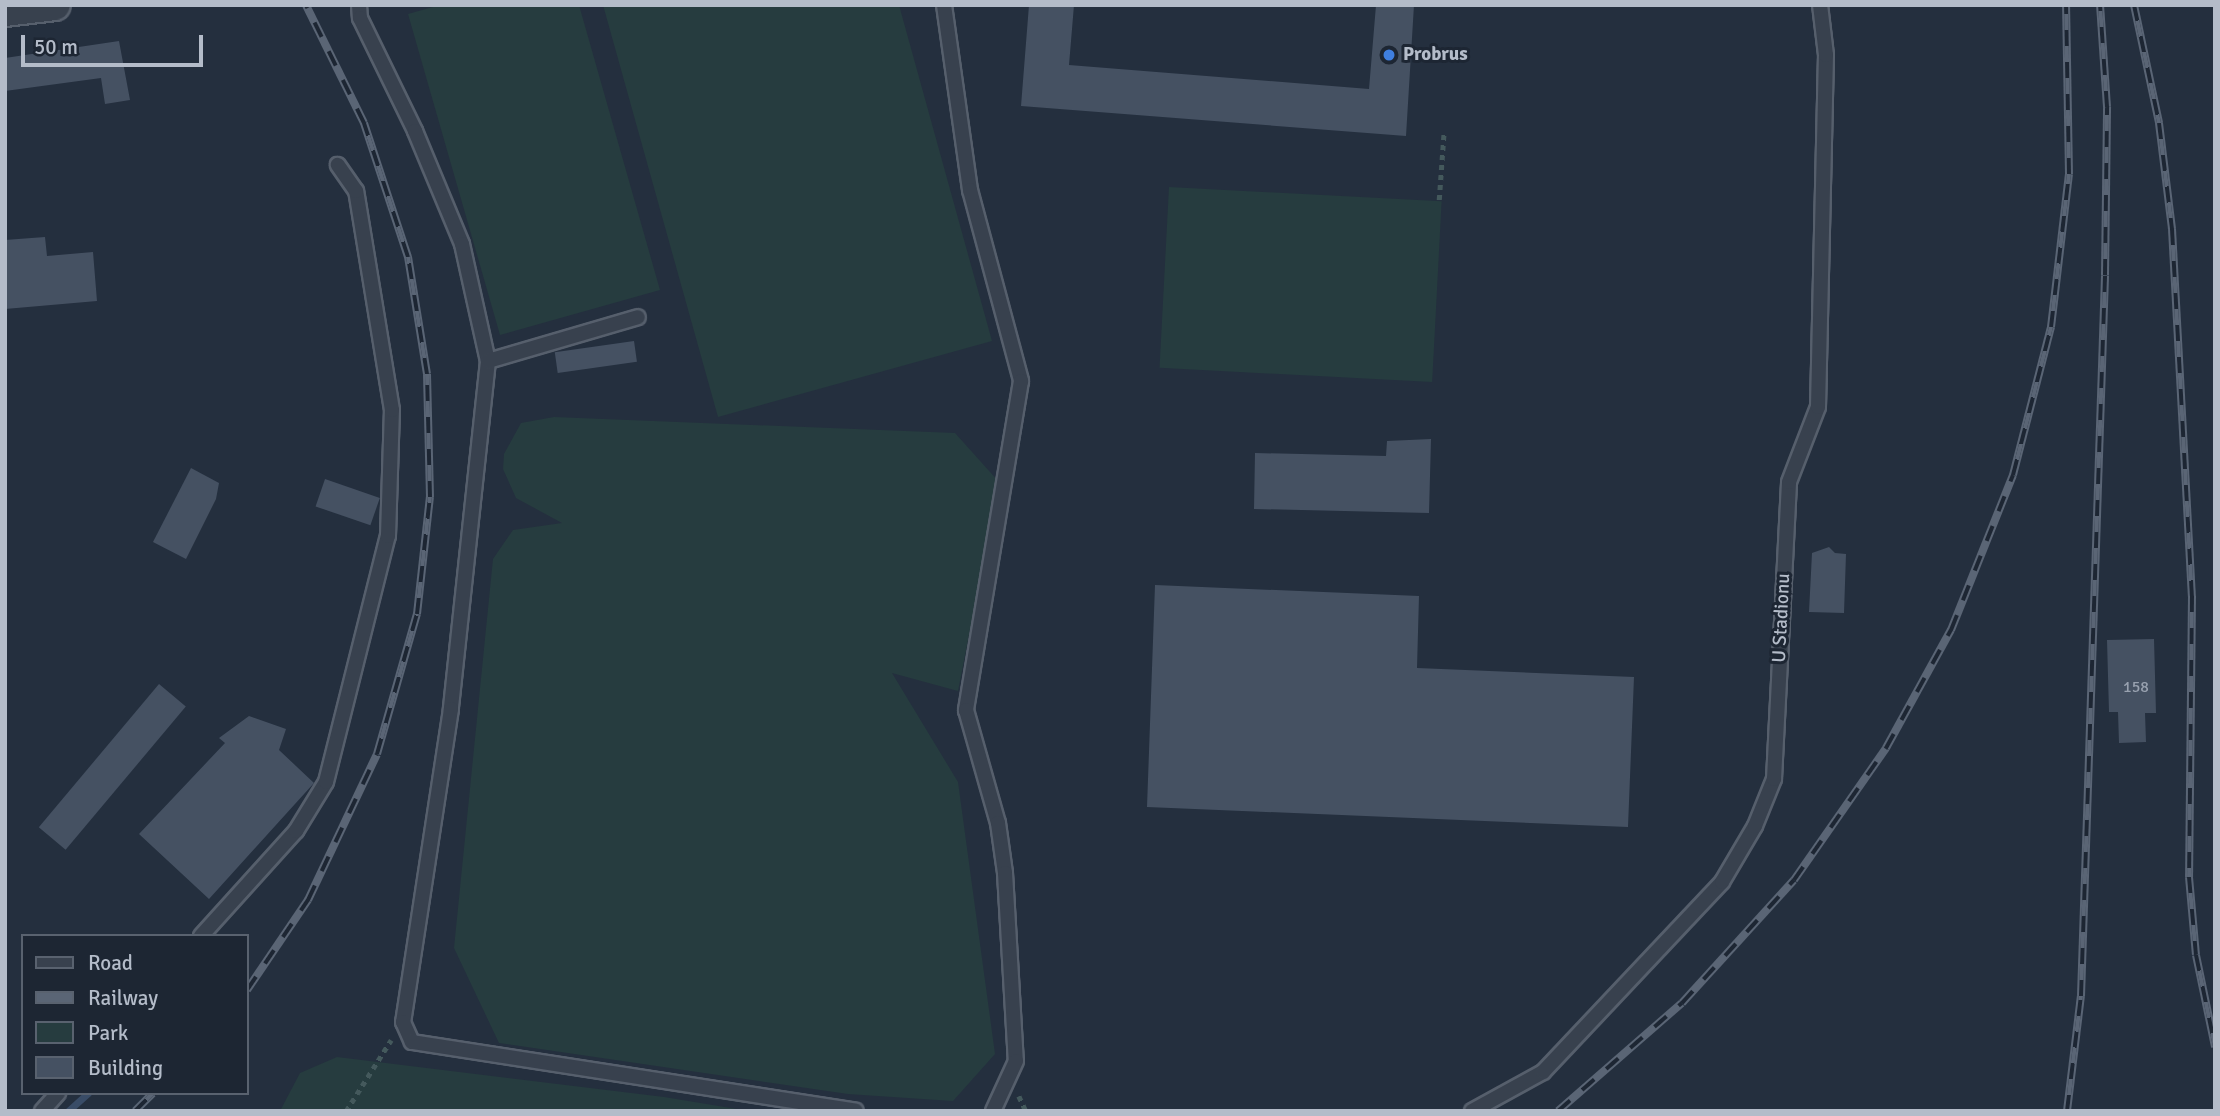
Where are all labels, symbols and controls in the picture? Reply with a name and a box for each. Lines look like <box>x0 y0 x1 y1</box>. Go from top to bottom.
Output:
scale bar <box>24 21 206 65</box>
text: 50 m <box>34 34 78 60</box>
place label: Probrus <box>1403 44 1468 66</box>
marker: Probrus <box>1381 47 1397 63</box>
street label: U Stadionu <box>1768 573 1796 663</box>
house number: 158 <box>2123 677 2149 697</box>
legend <box>21 934 248 1095</box>
text: Road <box>88 950 133 976</box>
text: Railway <box>88 985 158 1011</box>
text: Park <box>88 1020 128 1046</box>
text: Building <box>88 1055 163 1081</box>

